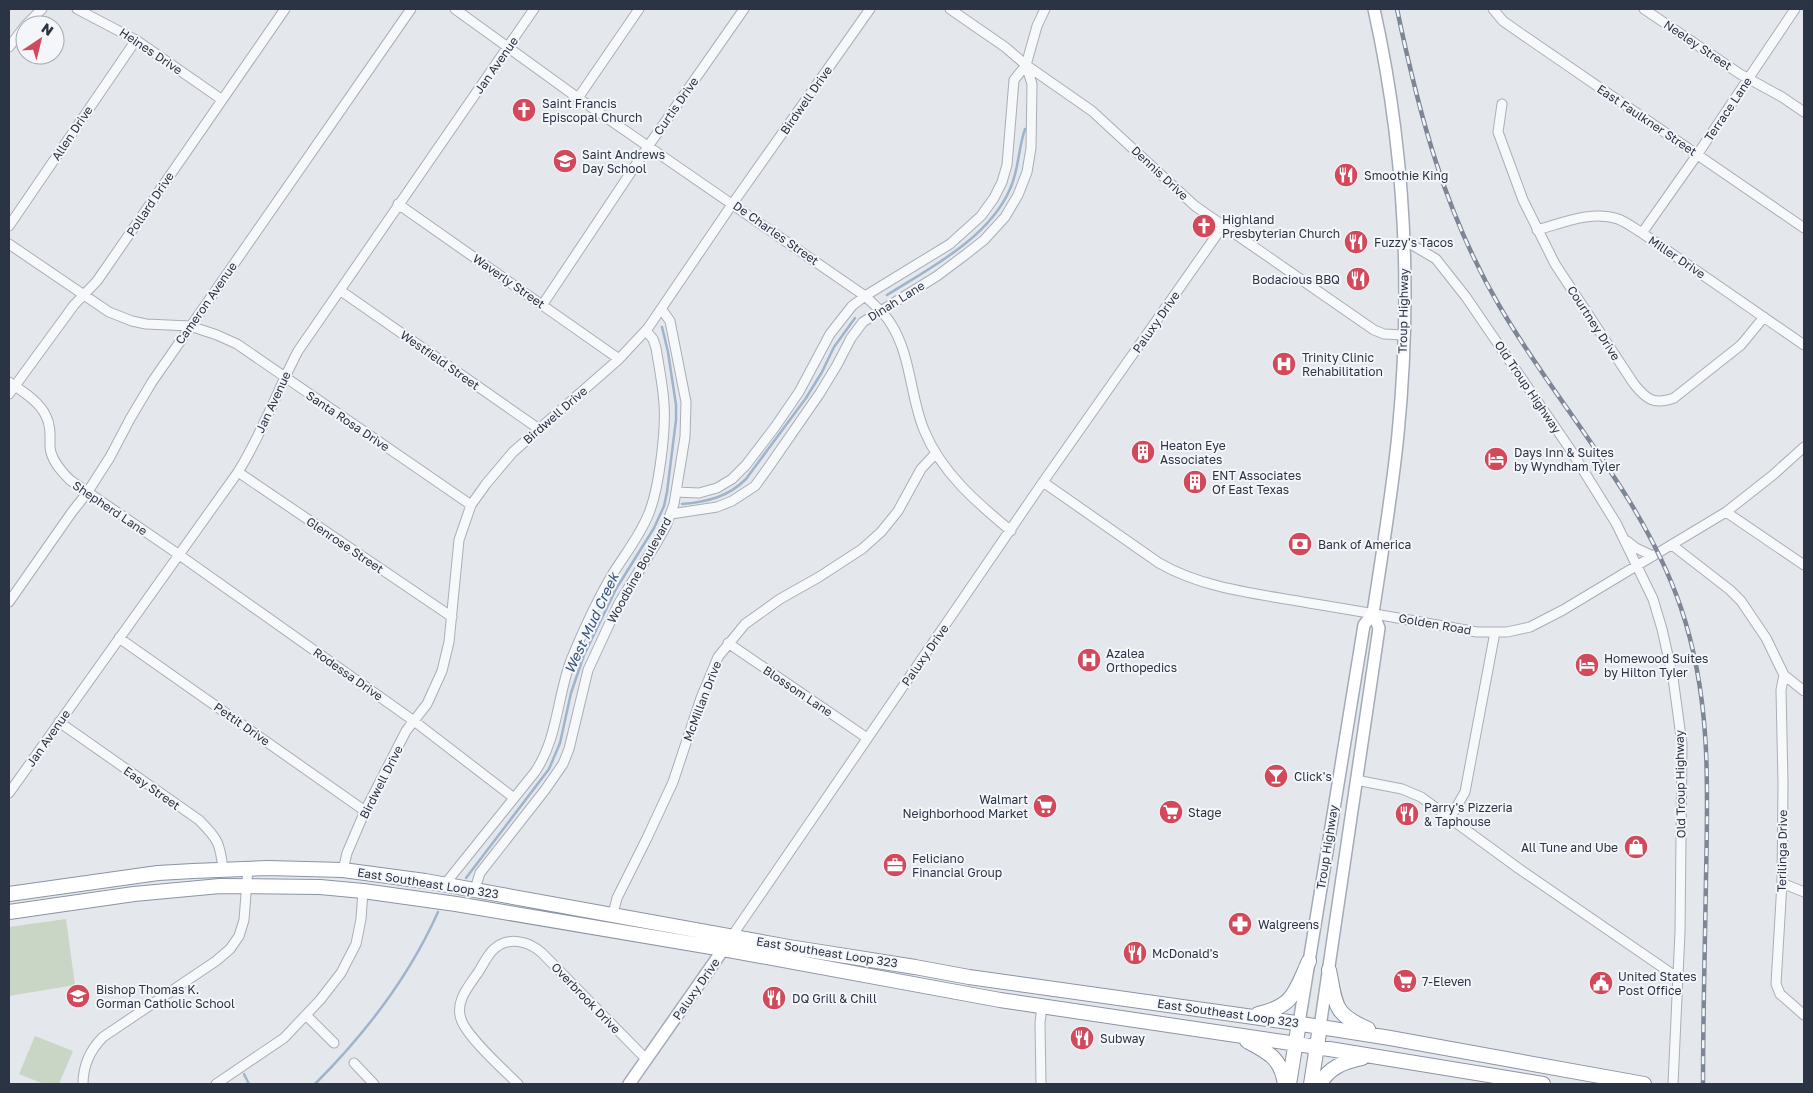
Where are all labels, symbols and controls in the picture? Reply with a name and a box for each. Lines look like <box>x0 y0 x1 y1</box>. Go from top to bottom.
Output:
north arrow <box>15 15 65 65</box>
street label: Neeley Street <box>1661 17 1735 73</box>
text: N <box>39 19 57 39</box>
street label: Heines Drive <box>117 24 185 78</box>
street label: Jan Avenue <box>471 34 521 96</box>
street label: Birdwell Drive <box>777 63 835 137</box>
street label: Curtis Drive <box>651 74 702 138</box>
street label: Terrace Lane <box>1701 74 1755 144</box>
street label: East Faulkner Street <box>1594 81 1700 159</box>
place label: Saint Francis Episcopal Church <box>542 96 642 125</box>
church icon: Saint Francis Episcopal Church <box>511 97 537 123</box>
street label: Allen Drive <box>48 103 96 163</box>
street label: Dennis Drive <box>1128 143 1192 203</box>
place label: Saint Andrews Day School <box>582 147 665 176</box>
school or university icon: Saint Andrews Day School <box>552 148 578 174</box>
restaurant icon: Smoothie King <box>1333 162 1359 188</box>
place label: Smoothie King <box>1364 168 1448 183</box>
street label: Pollard Drive <box>123 169 177 239</box>
street label: De Charles Street <box>730 198 822 268</box>
place label: Highland Presbyterian Church <box>1222 212 1340 241</box>
church icon: Highland Presbyterian Church <box>1191 213 1217 239</box>
restaurant icon: Fuzzy's Tacos <box>1343 229 1369 255</box>
street label: Miller Drive <box>1646 232 1708 282</box>
place label: Fuzzy's Tacos <box>1374 235 1453 250</box>
street label: Waverly Street <box>470 251 548 312</box>
street label: Cameron Avenue <box>172 259 240 347</box>
restaurant icon: Bodacious BBQ <box>1345 266 1371 292</box>
street label: Troup Highway <box>1395 268 1411 354</box>
place label: Bodacious BBQ <box>1252 272 1340 287</box>
street label: Dinah Lane <box>865 278 927 324</box>
street label: Courtney Drive <box>1564 283 1624 363</box>
street label: Paluxy Drive <box>1129 288 1183 356</box>
street label: Westfield Street <box>397 327 483 393</box>
street label: Old Troup Highway <box>1491 338 1565 436</box>
place label: Trinity Clinic Rehabilitation <box>1302 350 1383 379</box>
hospital icon: Trinity Clinic Rehabilitation <box>1271 351 1297 377</box>
street label: Jan Avenue <box>252 369 294 435</box>
street label: Birdwell Drive <box>520 383 590 447</box>
street label: Santa Rosa Drive <box>303 388 393 454</box>
place label: Heaton Eye Associates <box>1160 438 1226 467</box>
building icon: Heaton Eye Associates <box>1130 439 1156 465</box>
place label: Days Inn & Suites by Wyndham Tyler <box>1514 445 1621 474</box>
hotel icon: Days Inn & Suites by Wyndham Tyler <box>1483 446 1509 472</box>
place label: ENT Associates Of East Texas <box>1212 468 1301 497</box>
building icon: ENT Associates Of East Texas <box>1182 469 1208 495</box>
street label: Shepherd Lane <box>70 478 150 538</box>
street label: Glenrose Street <box>303 514 387 577</box>
street label: Woodbine Boulevard <box>604 514 674 626</box>
bank icon: Bank of America <box>1287 531 1313 557</box>
place label: Bank of America <box>1318 537 1411 552</box>
water label: West Mud Creek <box>560 568 623 676</box>
street label: Golden Road <box>1397 610 1473 638</box>
street label: Paluxy Drive <box>898 621 952 689</box>
street label: Rodessa Drive <box>310 644 386 704</box>
place label: Azalea Orthopedics <box>1106 646 1177 675</box>
hospital icon: Azalea Orthopedics <box>1076 647 1102 673</box>
place label: Homewood Suites by Hilton Tyler <box>1604 651 1708 680</box>
hotel icon: Homewood Suites by Hilton Tyler <box>1574 652 1600 678</box>
street label: McMillan Drive <box>680 659 724 743</box>
street label: Blossom Lane <box>760 662 836 720</box>
street label: Pettit Drive <box>211 699 273 749</box>
street label: Jan Avenue <box>23 707 73 769</box>
street label: Old Troup Highway <box>1672 729 1688 838</box>
street label: Birdwell Drive <box>356 743 406 821</box>
street label: Easy Street <box>121 763 183 813</box>
bar icon: Click's <box>1263 763 1289 789</box>
place label: Click's <box>1294 769 1332 784</box>
place label: Walmart Neighborhood Market <box>902 792 1028 821</box>
supermarket icon: Walmart Neighborhood Market <box>1032 793 1058 819</box>
supermarket icon: Stage <box>1158 799 1184 825</box>
place label: Parry's Pizzeria & Taphouse <box>1424 800 1513 829</box>
restaurant icon: Parry's Pizzeria & Taphouse <box>1394 801 1420 827</box>
street label: Troup Highway <box>1313 803 1341 890</box>
place label: Stage <box>1188 805 1221 820</box>
street label: Terilinga Drive <box>1774 810 1790 892</box>
shop icon: All Tune and Ube <box>1623 834 1649 860</box>
place label: All Tune and Ube <box>1521 840 1618 855</box>
place label: Feliciano Financial Group <box>912 851 1002 880</box>
office icon: Feliciano Financial Group <box>882 852 908 878</box>
street label: East Southeast Loop 323 <box>356 864 500 902</box>
pharmacy icon: Walgreens <box>1227 911 1253 937</box>
place label: Walgreens <box>1258 917 1319 932</box>
street label: East Southeast Loop 323 <box>755 933 899 971</box>
restaurant icon: McDonald's <box>1122 940 1148 966</box>
place label: McDonald's <box>1152 946 1219 961</box>
street label: Paluxy Drive <box>669 955 723 1023</box>
street label: Overbrook Drive <box>548 959 624 1037</box>
supermarket icon: 7-Eleven <box>1392 968 1418 994</box>
place label: United States Post Office <box>1618 969 1697 998</box>
public building icon: United States Post Office <box>1588 970 1614 996</box>
place label: 7-Eleven <box>1422 974 1472 989</box>
place label: Bishop Thomas K. Gorman Catholic School <box>96 982 235 1011</box>
school or university icon: Bishop Thomas K. Gorman Catholic School <box>65 983 91 1009</box>
restaurant icon: DQ Grill & Chill <box>761 985 787 1011</box>
place label: DQ Grill & Chill <box>792 991 877 1006</box>
street label: East Southeast Loop 323 <box>1156 996 1300 1030</box>
restaurant icon: Subway <box>1069 1025 1095 1051</box>
place label: Subway <box>1100 1031 1145 1046</box>

